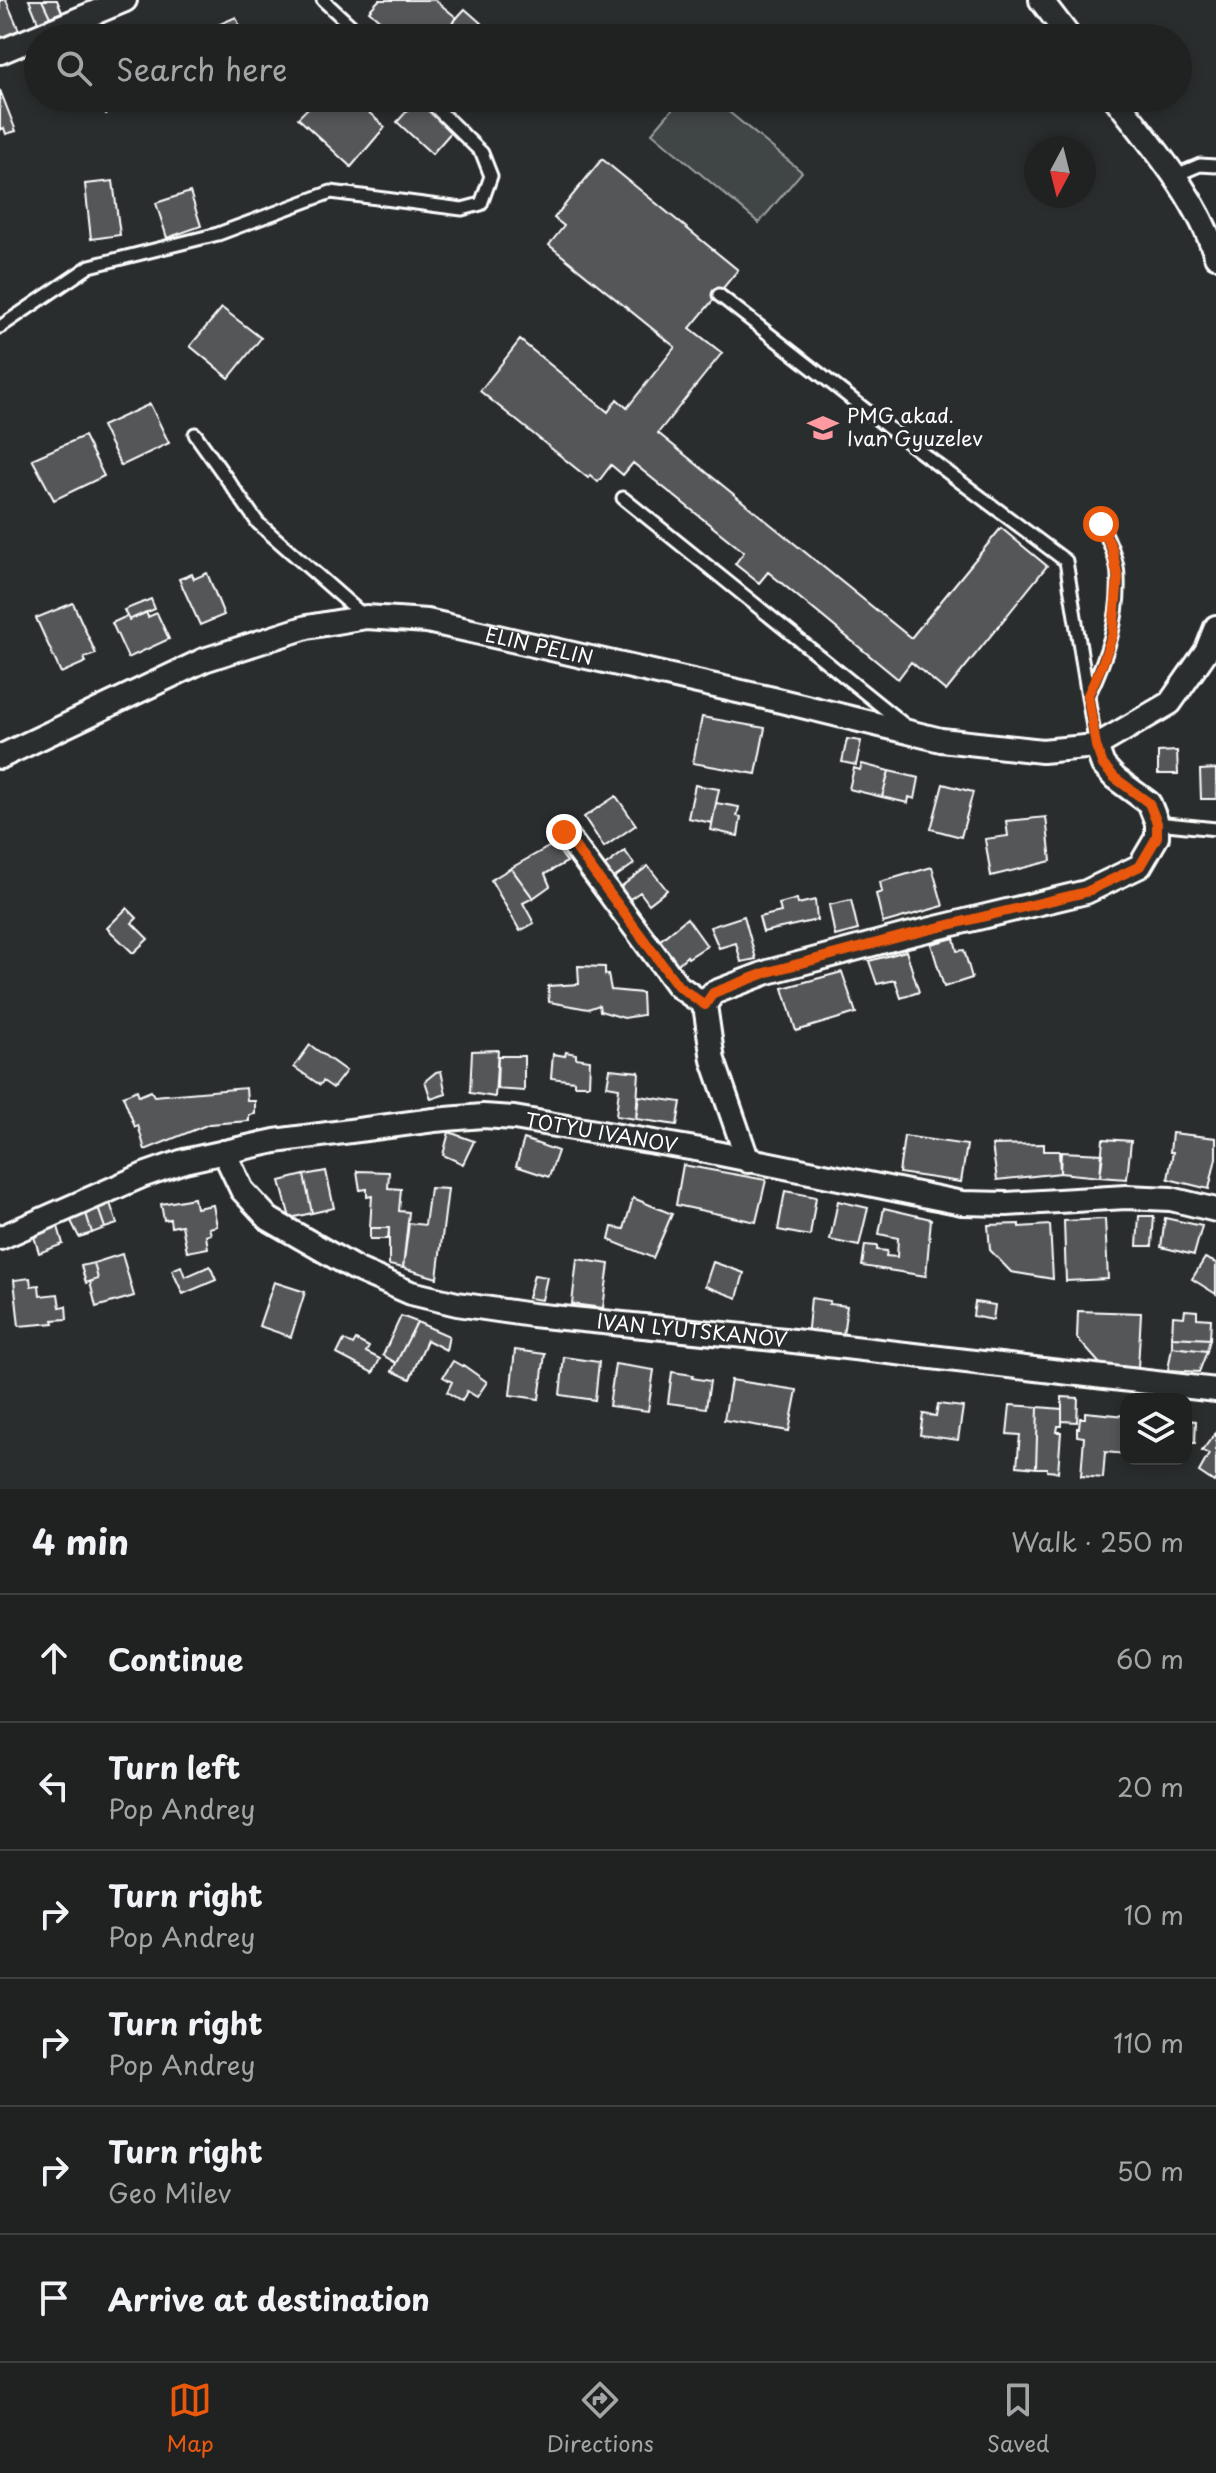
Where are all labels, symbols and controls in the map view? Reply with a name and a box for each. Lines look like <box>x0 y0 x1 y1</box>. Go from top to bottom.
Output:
search box <box>24 24 1192 112</box>
icon: search <box>52 46 96 90</box>
text: Search here <box>116 46 288 91</box>
north arrow <box>1024 136 1096 208</box>
place label: PMG akad. Ivan Gyuzelev <box>847 400 983 453</box>
school or university icon: PMG akad. Ivan Gyuzelev <box>806 411 840 445</box>
route start <box>1083 506 1119 542</box>
street label: ELIN PELIN <box>483 619 596 672</box>
route end <box>546 814 582 850</box>
street label: TOTYU IVANOV <box>523 1104 680 1160</box>
street label: IVAN LYUTSKANOV <box>596 1305 789 1354</box>
map controls <box>1120 1393 1192 1465</box>
button: layers <box>1120 1393 1192 1465</box>
text: 4 min <box>32 1515 129 1567</box>
text: Walk · 250 m <box>1011 1522 1184 1561</box>
icon: ahead <box>32 1636 76 1680</box>
text: Continue <box>108 1636 243 1681</box>
text: 60 m <box>1116 1639 1184 1678</box>
text: Turn left <box>108 1744 240 1789</box>
icon: left <box>32 1764 76 1808</box>
text: 20 m <box>1117 1767 1184 1806</box>
text: Pop Andrey <box>108 1789 255 1828</box>
text: Turn right <box>108 1872 263 1917</box>
icon: right <box>32 1892 76 1936</box>
text: 10 m <box>1123 1895 1184 1934</box>
text: Pop Andrey <box>108 1917 255 1956</box>
text: Turn right <box>108 2000 263 2045</box>
icon: right <box>32 2020 76 2064</box>
text: 110 m <box>1113 2023 1184 2062</box>
text: Pop Andrey <box>108 2045 255 2084</box>
text: Turn right <box>108 2128 263 2173</box>
icon: right <box>32 2148 76 2192</box>
text: 50 m <box>1117 2151 1184 2190</box>
text: Geo Milev <box>108 2173 231 2212</box>
icon: arrive <box>32 2276 76 2320</box>
text: Arrive at destination <box>108 2276 430 2321</box>
tab: Map <box>167 2378 214 2459</box>
tab: Directions <box>547 2378 654 2459</box>
tab: Saved <box>987 2378 1049 2459</box>

